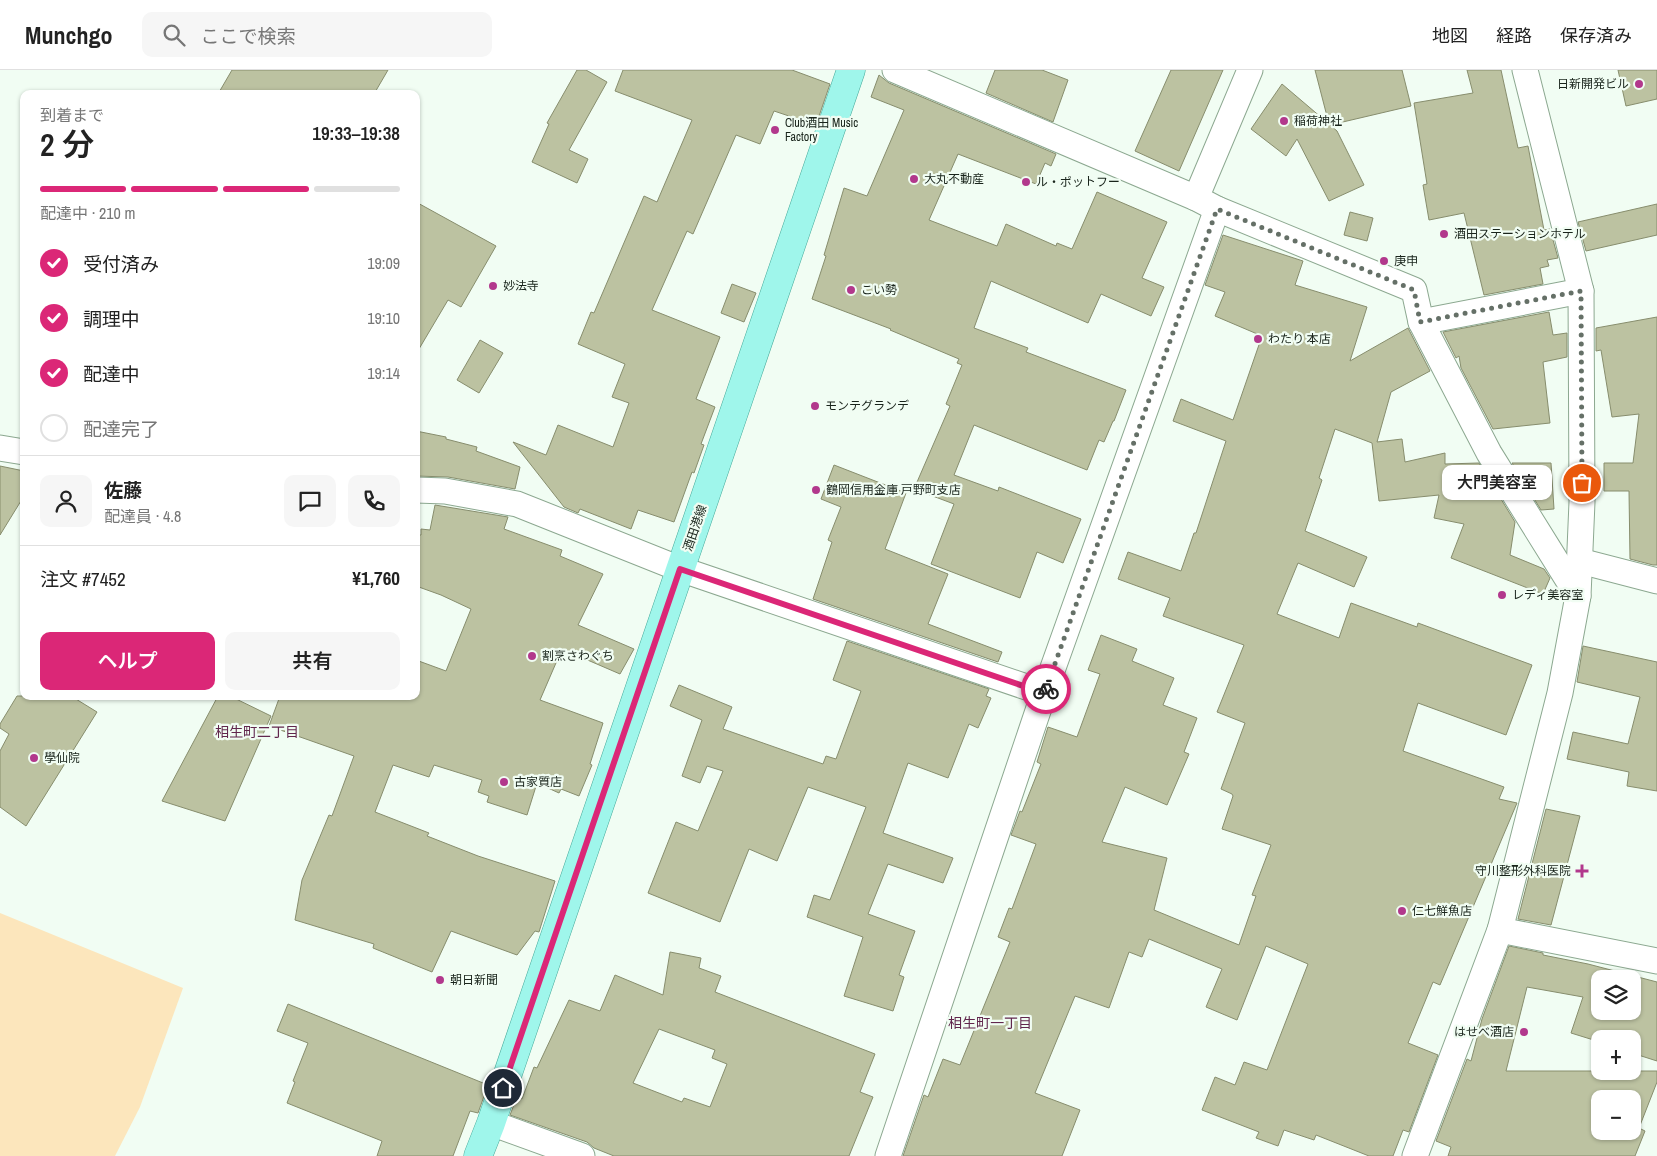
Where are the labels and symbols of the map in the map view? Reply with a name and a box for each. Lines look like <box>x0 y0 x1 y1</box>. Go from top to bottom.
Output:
place label: 日新開発ビル <box>1557 76 1629 92</box>
marker: 日新開発ビル <box>1633 78 1645 90</box>
place label: 稲荷神社 <box>1294 113 1342 129</box>
place label: Club酒田 Music Factory <box>785 115 858 145</box>
marker: 稲荷神社 <box>1278 115 1290 127</box>
marker: Club酒田 Music Factory <box>769 124 781 136</box>
place label: 大丸不動産 <box>924 171 984 187</box>
marker: 大丸不動産 <box>908 173 920 185</box>
place label: ル・ポットフー <box>1036 174 1120 190</box>
marker: ル・ポットフー <box>1020 176 1032 188</box>
place label: 酒田ステーションホテル <box>1454 226 1586 242</box>
marker: 酒田ステーションホテル <box>1438 228 1450 240</box>
place label: 庚申 <box>1394 253 1418 269</box>
marker: 庚申 <box>1378 255 1390 267</box>
place label: 妙法寺 <box>503 278 539 294</box>
marker: 妙法寺 <box>487 280 499 292</box>
place label: こい勢 <box>861 282 897 298</box>
marker: こい勢 <box>845 284 857 296</box>
place label: わたり 本店 <box>1268 331 1331 347</box>
marker: わたり 本店 <box>1252 333 1264 345</box>
place label: モンテグランデ <box>825 398 909 414</box>
marker: モンテグランデ <box>809 400 821 412</box>
pin <box>1561 462 1603 504</box>
callout: 大門美容室 <box>1442 466 1552 500</box>
place label: 鶴岡信用金庫 戸野町支店 <box>826 482 961 498</box>
marker: 鶴岡信用金庫 戸野町支店 <box>810 484 822 496</box>
street label: 酒田港線 <box>680 503 710 553</box>
place label: レディ美容室 <box>1512 587 1583 603</box>
marker: レディ美容室 <box>1496 589 1508 601</box>
place label: 割烹さわぐち <box>542 648 614 664</box>
marker: 割烹さわぐち <box>526 650 538 662</box>
courier <box>1021 664 1071 714</box>
district label: 相生町二丁目 <box>215 723 299 741</box>
place label: 學仙院 <box>44 750 80 766</box>
marker: 學仙院 <box>28 752 40 764</box>
place label: 古家質店 <box>514 774 562 790</box>
marker: 古家質店 <box>498 776 510 788</box>
place label: 守川整形外科医院 <box>1475 863 1571 879</box>
marker: 守川整形外科医院 <box>1575 864 1589 878</box>
place label: 仁七鮮魚店 <box>1412 903 1472 919</box>
marker: 仁七鮮魚店 <box>1396 905 1408 917</box>
place label: 朝日新聞 <box>450 972 498 988</box>
marker: 朝日新聞 <box>434 974 446 986</box>
district label: 相生町一丁目 <box>948 1014 1032 1032</box>
place label: はせべ酒店 <box>1454 1024 1514 1040</box>
marker: はせべ酒店 <box>1518 1026 1530 1038</box>
pin <box>482 1067 524 1109</box>

